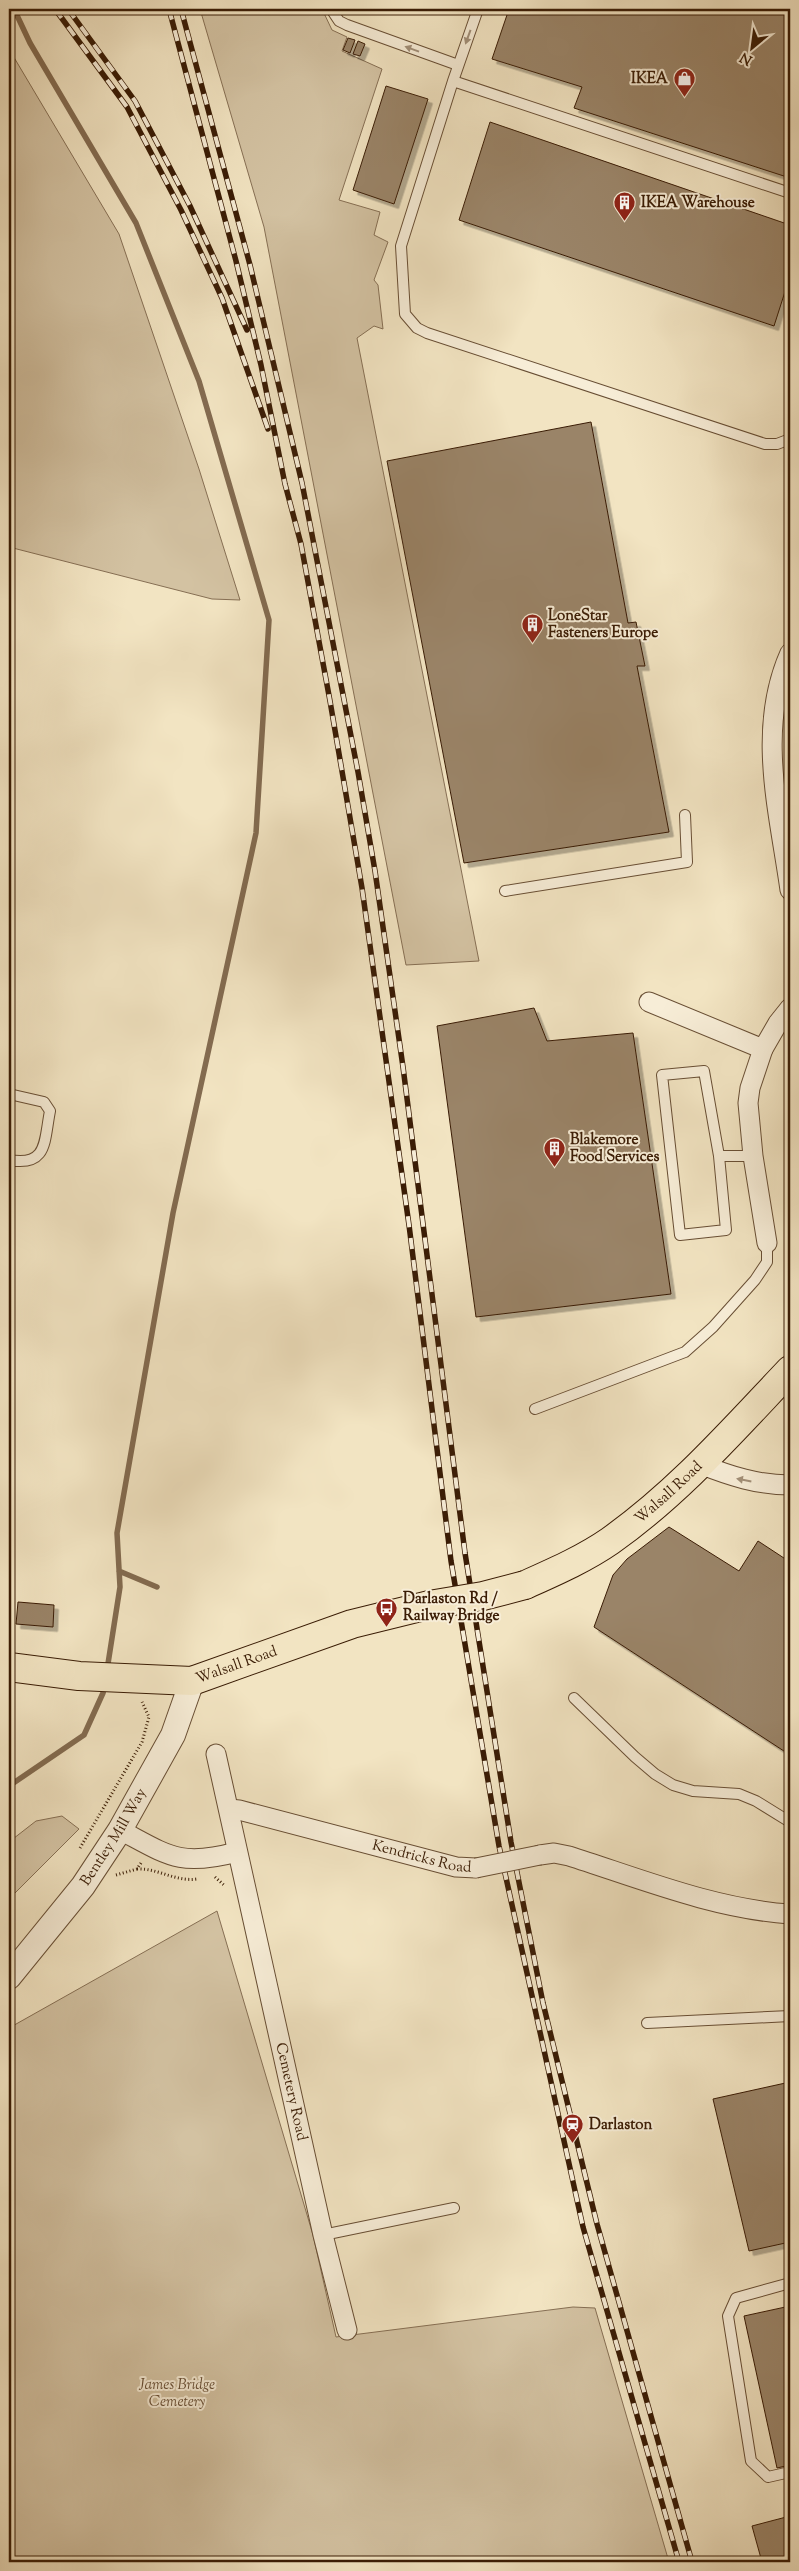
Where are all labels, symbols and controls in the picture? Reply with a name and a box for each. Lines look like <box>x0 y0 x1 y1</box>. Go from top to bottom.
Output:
north arrow <box>726 22 776 72</box>
one-way arrow <box>464 30 472 45</box>
one-way arrow <box>404 45 419 53</box>
text: N <box>737 46 756 69</box>
shop icon: IKEA <box>672 67 696 98</box>
place label: IKEA <box>631 69 669 90</box>
building icon: IKEA Warehouse <box>613 191 637 222</box>
place label: IKEA Warehouse <box>641 193 755 214</box>
place label: LoneStar Fasteners Europe <box>548 606 658 644</box>
building icon: LoneStar Fasteners Europe <box>520 613 544 644</box>
place label: Blakemore Food Services <box>570 1130 660 1168</box>
building icon: Blakemore Food Services <box>542 1137 566 1168</box>
street label: Walsall Road <box>630 1456 708 1529</box>
one-way arrow <box>737 1476 752 1484</box>
place label: Darlaston Rd / Railway Bridge <box>403 1589 499 1627</box>
bus stop icon: Darlaston Rd / Railway Bridge <box>375 1596 399 1627</box>
street label: Walsall Road <box>193 1641 281 1689</box>
street label: Bentley Mill Way <box>75 1784 152 1890</box>
street label: Kendricks Road <box>370 1835 473 1878</box>
street label: Cemetery Road <box>270 2041 312 2143</box>
station icon: Darlaston <box>561 2113 585 2144</box>
place label: Darlaston <box>589 2115 652 2136</box>
park label: James Bridge Cemetery <box>138 2375 215 2413</box>

